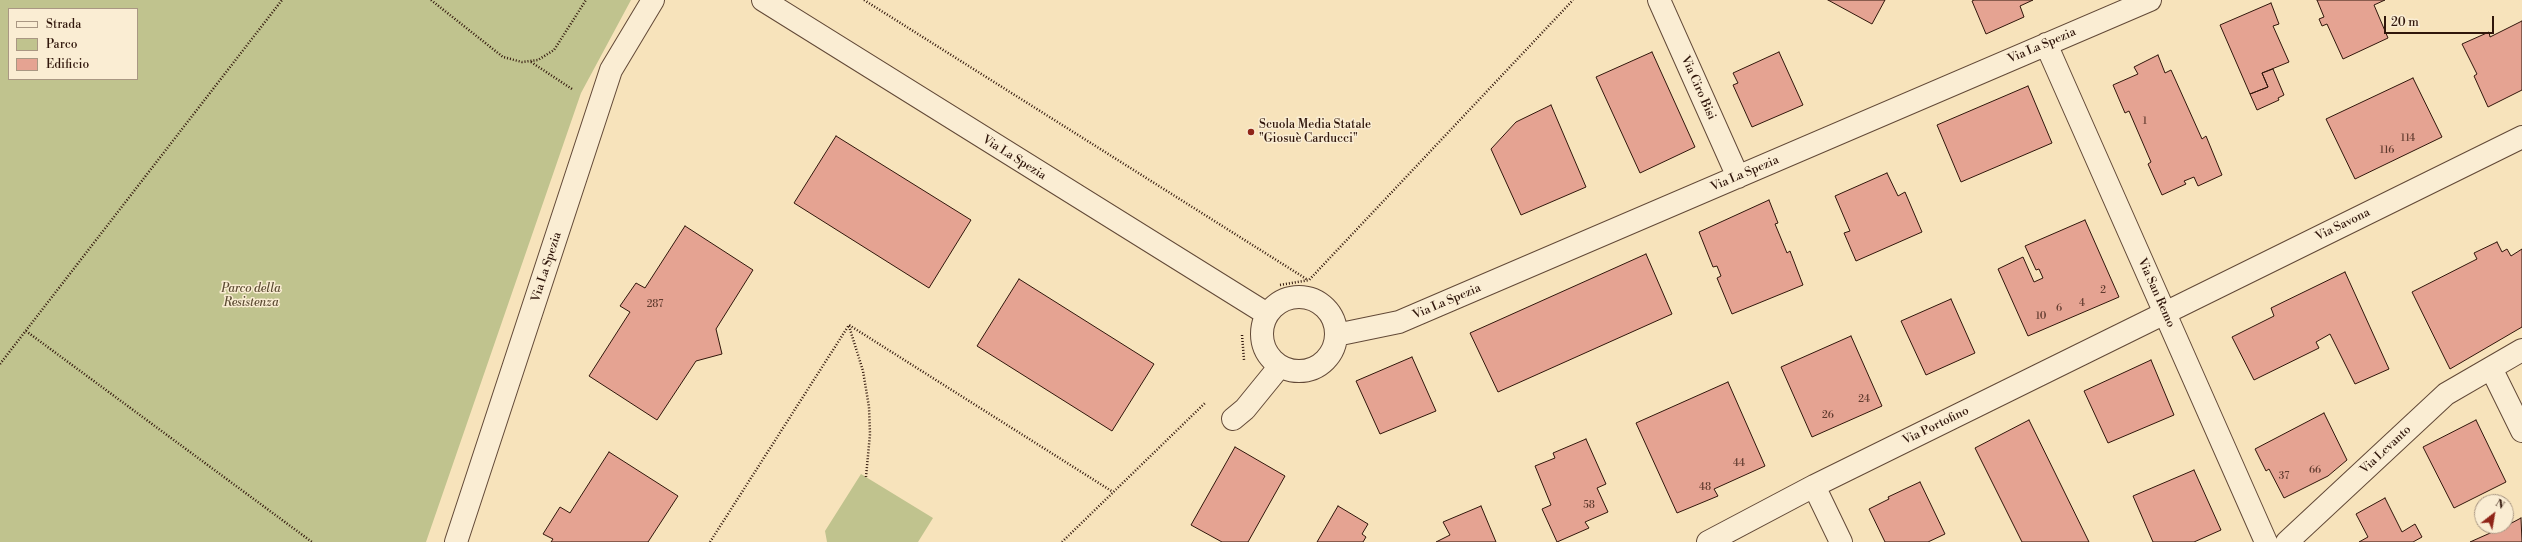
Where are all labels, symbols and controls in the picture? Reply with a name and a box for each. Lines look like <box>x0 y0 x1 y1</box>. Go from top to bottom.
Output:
legend <box>8 8 138 80</box>
scale bar <box>2386 8 2496 34</box>
text: 20 m <box>2391 15 2419 30</box>
text: Strada <box>46 17 81 32</box>
street label: Via La Spezia <box>2006 25 2078 67</box>
text: Parco <box>46 37 78 52</box>
street label: Via Ciro Bisi <box>1677 54 1719 122</box>
text: Edificio <box>46 57 89 72</box>
house number: 1 <box>2143 116 2147 128</box>
place label: Scuola Media Statale "Giosuè Carducci" <box>1259 118 1371 146</box>
marker: Scuola Media Statale "Giosuè Carducci" <box>1246 127 1256 137</box>
street label: Via La Spezia <box>979 133 1049 183</box>
house number: 114 <box>2401 133 2415 145</box>
house number: 116 <box>2380 145 2394 157</box>
street label: Via La Spezia <box>1709 153 1781 195</box>
street label: Via Savona <box>2313 206 2373 244</box>
street label: Via La Spezia <box>529 230 565 304</box>
street label: Via San Remo <box>2134 256 2178 330</box>
street label: Via La Spezia <box>1411 281 1483 323</box>
park label: Parco della Resistenza <box>221 282 281 310</box>
house number: 2 <box>2100 285 2106 297</box>
house number: 4 <box>2079 298 2085 310</box>
house number: 287 <box>647 299 663 311</box>
house number: 6 <box>2056 303 2062 315</box>
house number: 10 <box>2036 311 2046 323</box>
house number: 24 <box>1858 394 1870 406</box>
street label: Via Portofino <box>1901 404 1971 448</box>
house number: 26 <box>1822 410 1834 422</box>
street label: Via Levanto <box>2358 423 2414 477</box>
house number: 44 <box>1733 458 1745 470</box>
house number: 66 <box>2309 465 2321 477</box>
house number: 37 <box>2279 471 2289 483</box>
house number: 48 <box>1699 482 1711 494</box>
north arrow <box>2474 494 2514 534</box>
text: N <box>2492 496 2507 513</box>
house number: 58 <box>1583 500 1595 512</box>

